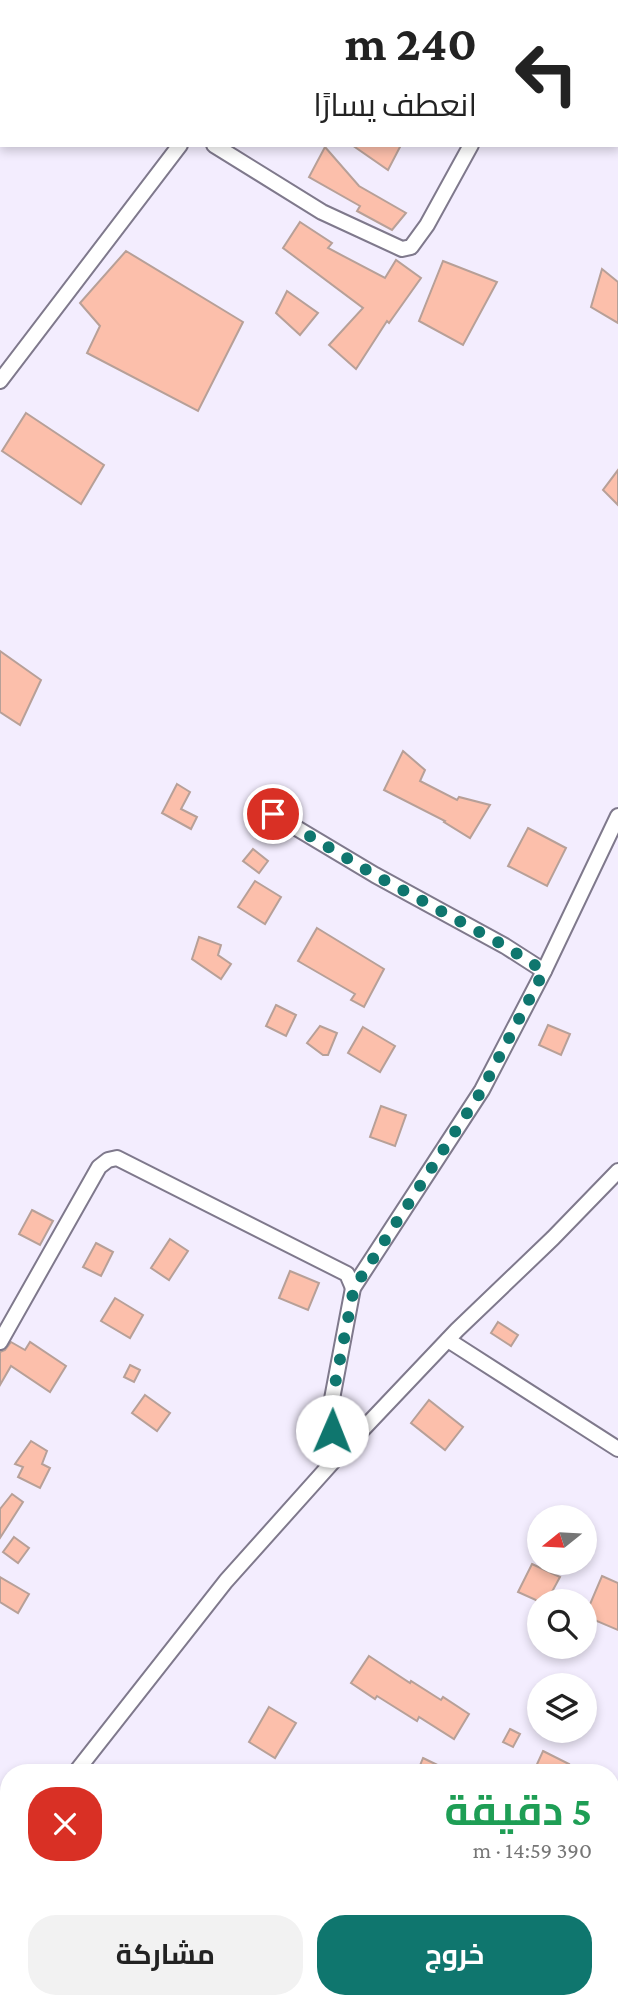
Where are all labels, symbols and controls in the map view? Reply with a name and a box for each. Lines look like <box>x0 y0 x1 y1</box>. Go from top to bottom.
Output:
text: 240 m <box>345 16 477 71</box>
icon: left <box>501 28 592 119</box>
text: انعطف يسارًا <box>313 87 477 123</box>
pin <box>243 784 303 844</box>
icon: arrive <box>254 795 292 833</box>
position arrow <box>295 1394 369 1468</box>
north arrow <box>527 1505 597 1575</box>
map controls <box>527 1505 597 1743</box>
button: search <box>527 1589 597 1659</box>
button: layers <box>527 1673 597 1743</box>
button: close <box>28 1787 102 1861</box>
text: 5 دقيقة <box>445 1787 592 1834</box>
text: 390 m · 14:59 <box>473 1837 592 1863</box>
button: مشاركة <box>28 1915 303 1995</box>
button: خروج <box>317 1915 592 1995</box>

